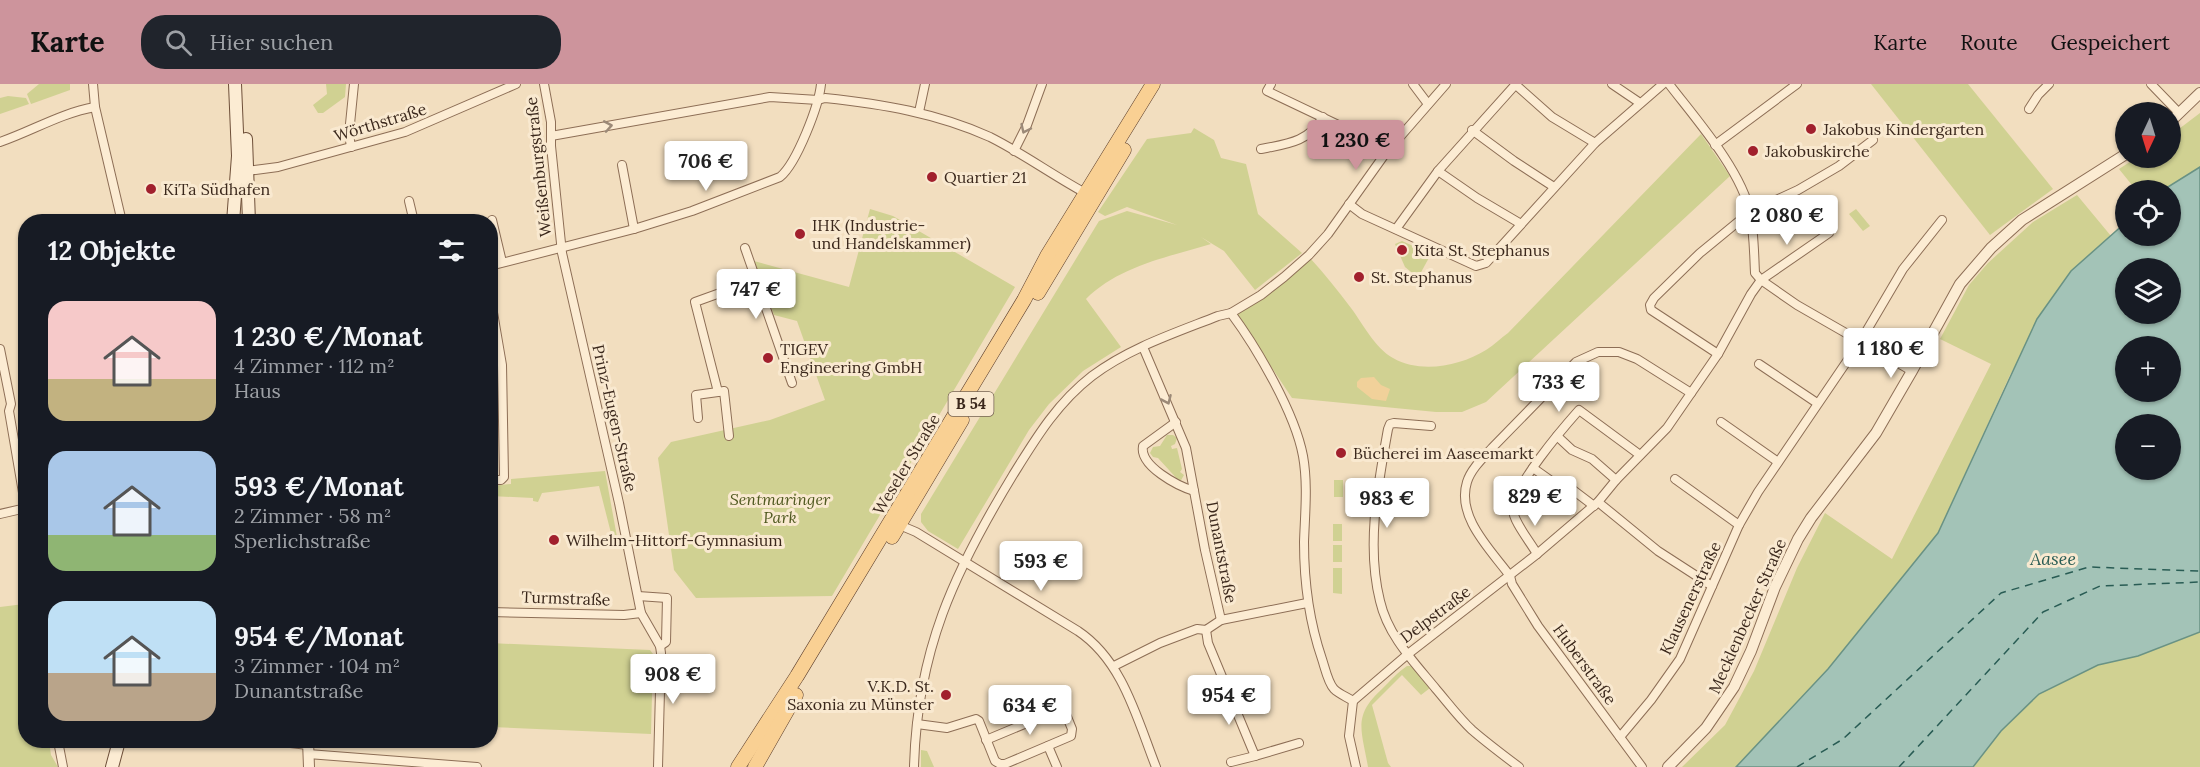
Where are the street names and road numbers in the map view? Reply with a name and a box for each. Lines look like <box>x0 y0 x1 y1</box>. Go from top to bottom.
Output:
street label: Weißenburgstraße <box>521 96 555 238</box>
street label: Wörthstraße <box>331 98 429 146</box>
street label: Prinz-Eugen-Straße <box>588 343 642 494</box>
road number: B 54 <box>948 392 994 416</box>
street label: Weseler Straße <box>868 410 944 518</box>
street label: Dunantstraße <box>1202 499 1242 605</box>
street label: Mecklenbecker Straße <box>1704 535 1790 697</box>
street label: Klausenerstraße <box>1655 538 1725 658</box>
street label: Delpstraße <box>1396 581 1474 647</box>
street label: Turmstraße <box>521 586 611 610</box>
street label: Huberstraße <box>1549 620 1621 709</box>

